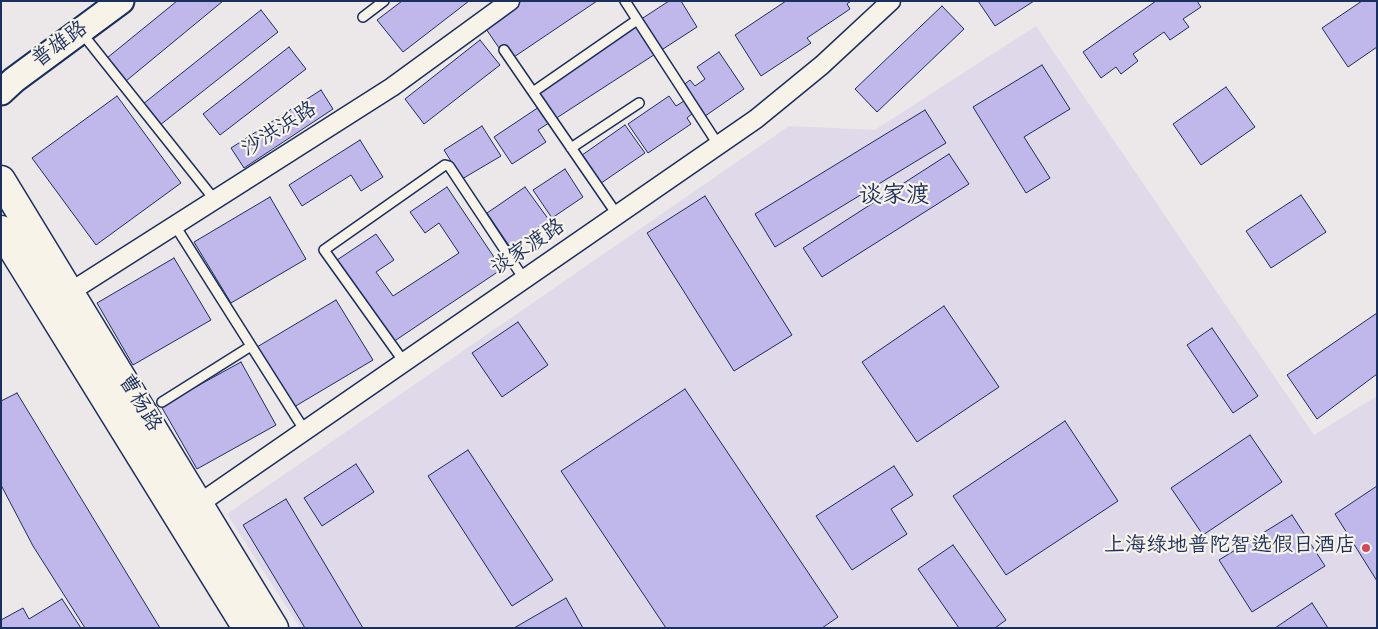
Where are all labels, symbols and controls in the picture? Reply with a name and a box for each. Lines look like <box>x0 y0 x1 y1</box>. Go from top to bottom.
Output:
street label: 普雄路 <box>28 17 94 75</box>
street label: 沙洪浜路 <box>238 98 322 164</box>
district label: 谈家渡 <box>858 184 930 212</box>
street label: 谈家渡路 <box>487 215 571 283</box>
street label: 曹杨路 <box>111 371 165 437</box>
place label: 上海绿地普陀智选假日酒店 <box>1104 535 1356 561</box>
marker: 上海绿地普陀智选假日酒店 <box>1360 542 1372 554</box>

